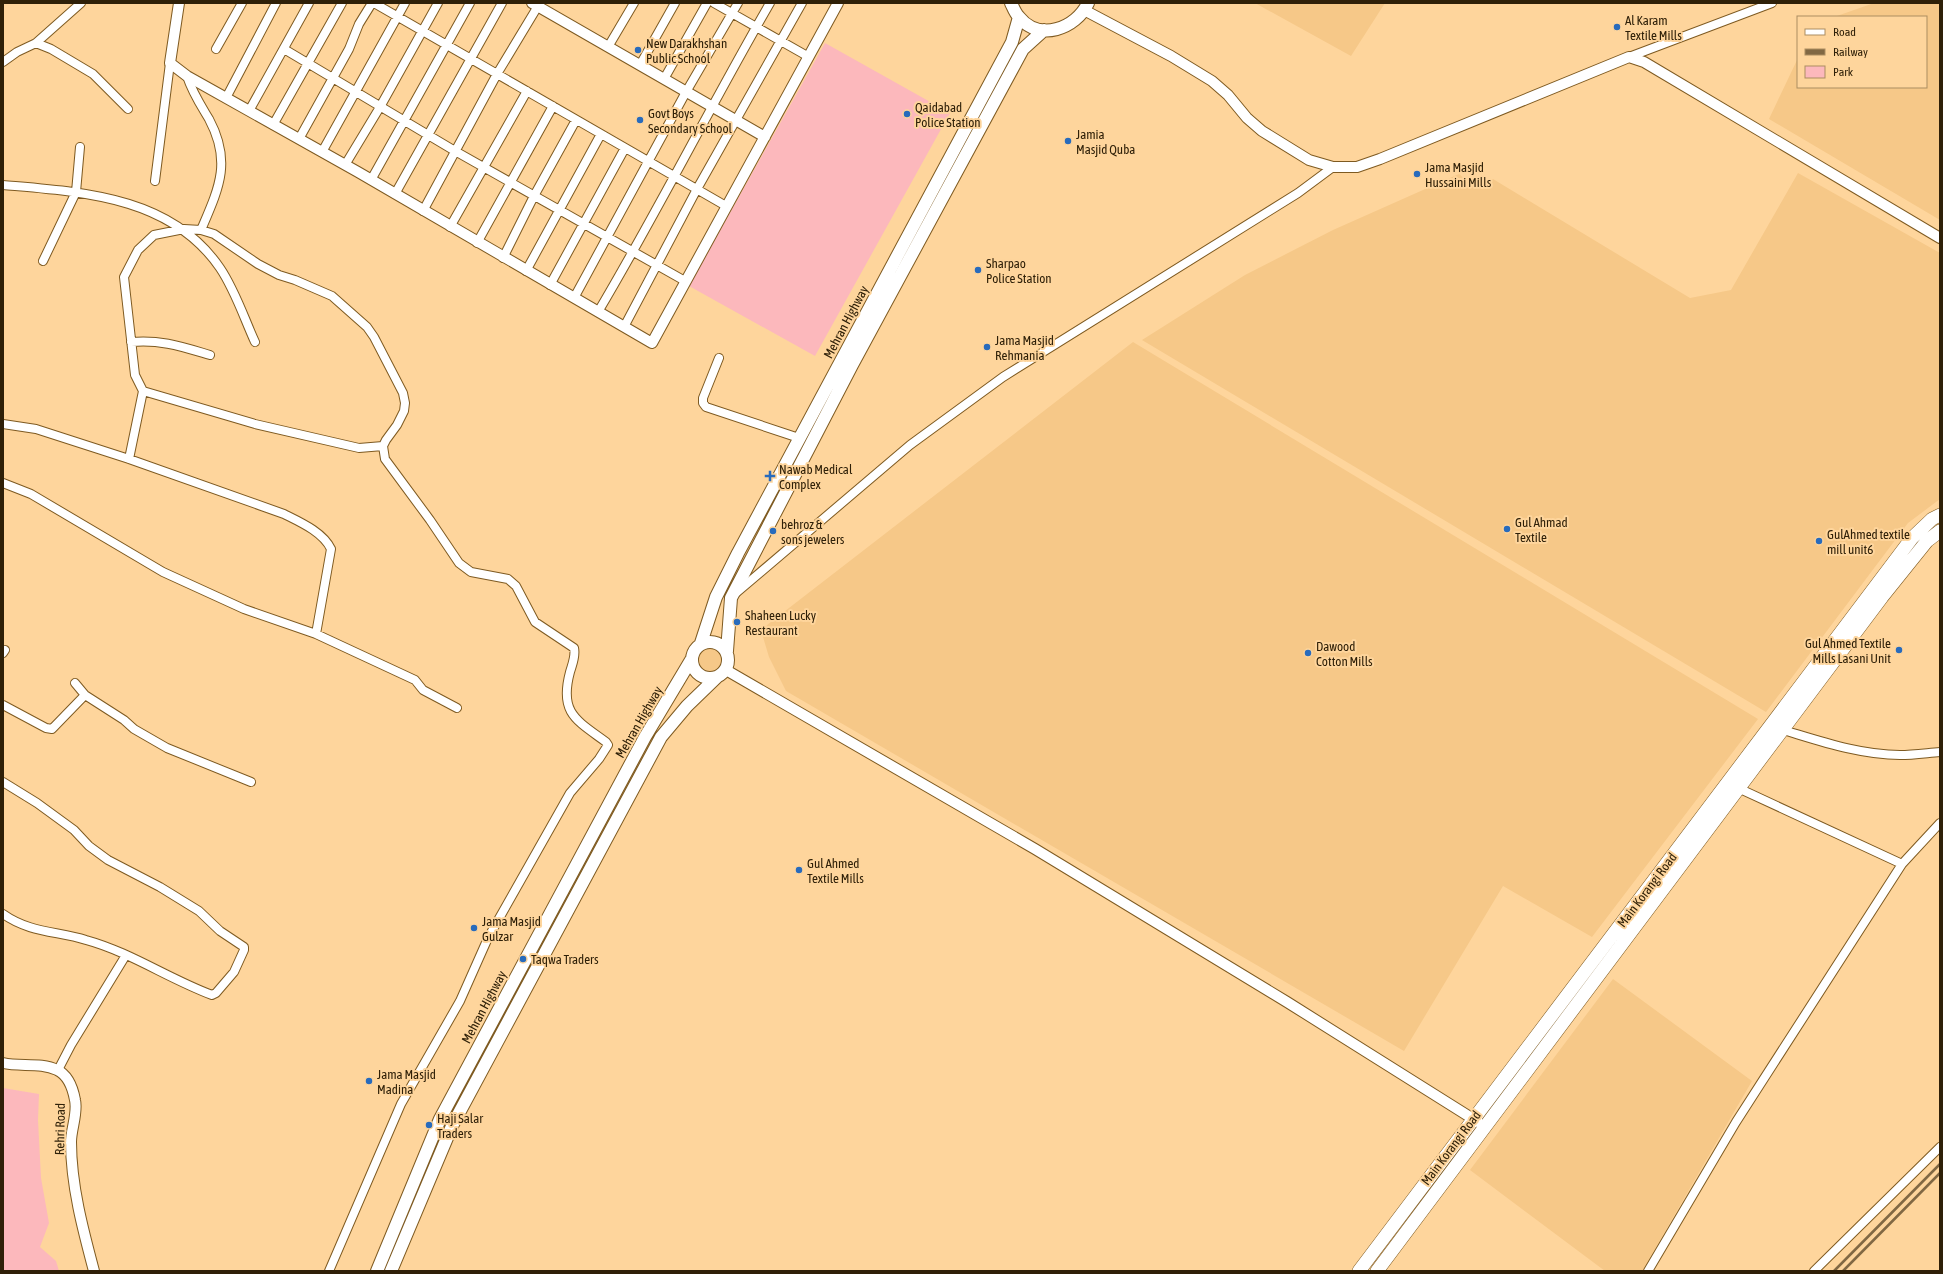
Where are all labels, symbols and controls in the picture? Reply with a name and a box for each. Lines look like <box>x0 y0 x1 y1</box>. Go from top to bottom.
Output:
place label: Al Karam Textile Mills <box>1625 13 1682 43</box>
legend <box>1797 16 1927 88</box>
marker: Al Karam Textile Mills <box>1612 22 1622 32</box>
text: Road <box>1833 25 1856 39</box>
place label: New Darakhshan Public School <box>646 36 727 66</box>
marker: New Darakhshan Public School <box>633 45 643 55</box>
text: Railway <box>1833 45 1868 59</box>
text: Park <box>1833 65 1854 79</box>
place label: Qaidabad Police Station <box>915 100 981 130</box>
place label: Govt Boys Secondary School <box>648 106 732 136</box>
marker: Qaidabad Police Station <box>902 109 912 119</box>
marker: Govt Boys Secondary School <box>635 115 645 125</box>
place label: Jamia Masjid Quba <box>1076 127 1135 157</box>
marker: Jamia Masjid Quba <box>1063 136 1073 146</box>
place label: Jama Masjid Hussaini Mills <box>1425 160 1492 190</box>
marker: Jama Masjid Hussaini Mills <box>1412 169 1422 179</box>
place label: Sharpao Police Station <box>986 256 1052 286</box>
marker: Sharpao Police Station <box>973 265 983 275</box>
street label: Mehran Highway <box>821 283 872 361</box>
place label: Jama Masjid Rehmania <box>995 333 1054 363</box>
marker: Jama Masjid Rehmania <box>982 342 992 352</box>
place label: Nawab Medical Complex <box>779 462 853 492</box>
marker: Nawab Medical Complex <box>764 470 776 482</box>
place label: Gul Ahmad Textile <box>1515 515 1568 545</box>
place label: behroz & sons jewelers <box>781 517 845 547</box>
marker: Gul Ahmad Textile <box>1502 524 1512 534</box>
marker: behroz & sons jewelers <box>768 526 778 536</box>
place label: GulAhmed textile mill unit6 <box>1827 527 1910 557</box>
marker: GulAhmed textile mill unit6 <box>1814 536 1824 546</box>
place label: Shaheen Lucky Restaurant <box>745 608 817 638</box>
marker: Shaheen Lucky Restaurant <box>732 617 742 627</box>
place label: Gul Ahmed Textile Mills Lasani Unit <box>1805 636 1891 666</box>
place label: Dawood Cotton Mills <box>1316 639 1373 669</box>
marker: Gul Ahmed Textile Mills Lasani Unit <box>1894 645 1904 655</box>
marker: Dawood Cotton Mills <box>1303 648 1313 658</box>
street label: Mehran Highway <box>612 683 666 760</box>
street label: Main Korangi Road <box>1614 850 1680 930</box>
place label: Gul Ahmed Textile Mills <box>807 856 864 886</box>
marker: Gul Ahmed Textile Mills <box>794 865 804 875</box>
place label: Jama Masjid Gulzar <box>482 914 541 944</box>
marker: Jama Masjid Gulzar <box>469 923 479 933</box>
place label: Taqwa Traders <box>531 952 599 967</box>
marker: Taqwa Traders <box>518 954 528 964</box>
street label: Mehran Highway <box>459 968 510 1046</box>
place label: Jama Masjid Madina <box>377 1067 436 1097</box>
marker: Jama Masjid Madina <box>364 1076 374 1086</box>
street label: Rehri Road <box>52 1103 68 1155</box>
street label: Main Korangi Road <box>1418 1108 1484 1188</box>
place label: Haji Salar Traders <box>437 1111 483 1141</box>
marker: Haji Salar Traders <box>424 1120 434 1130</box>

